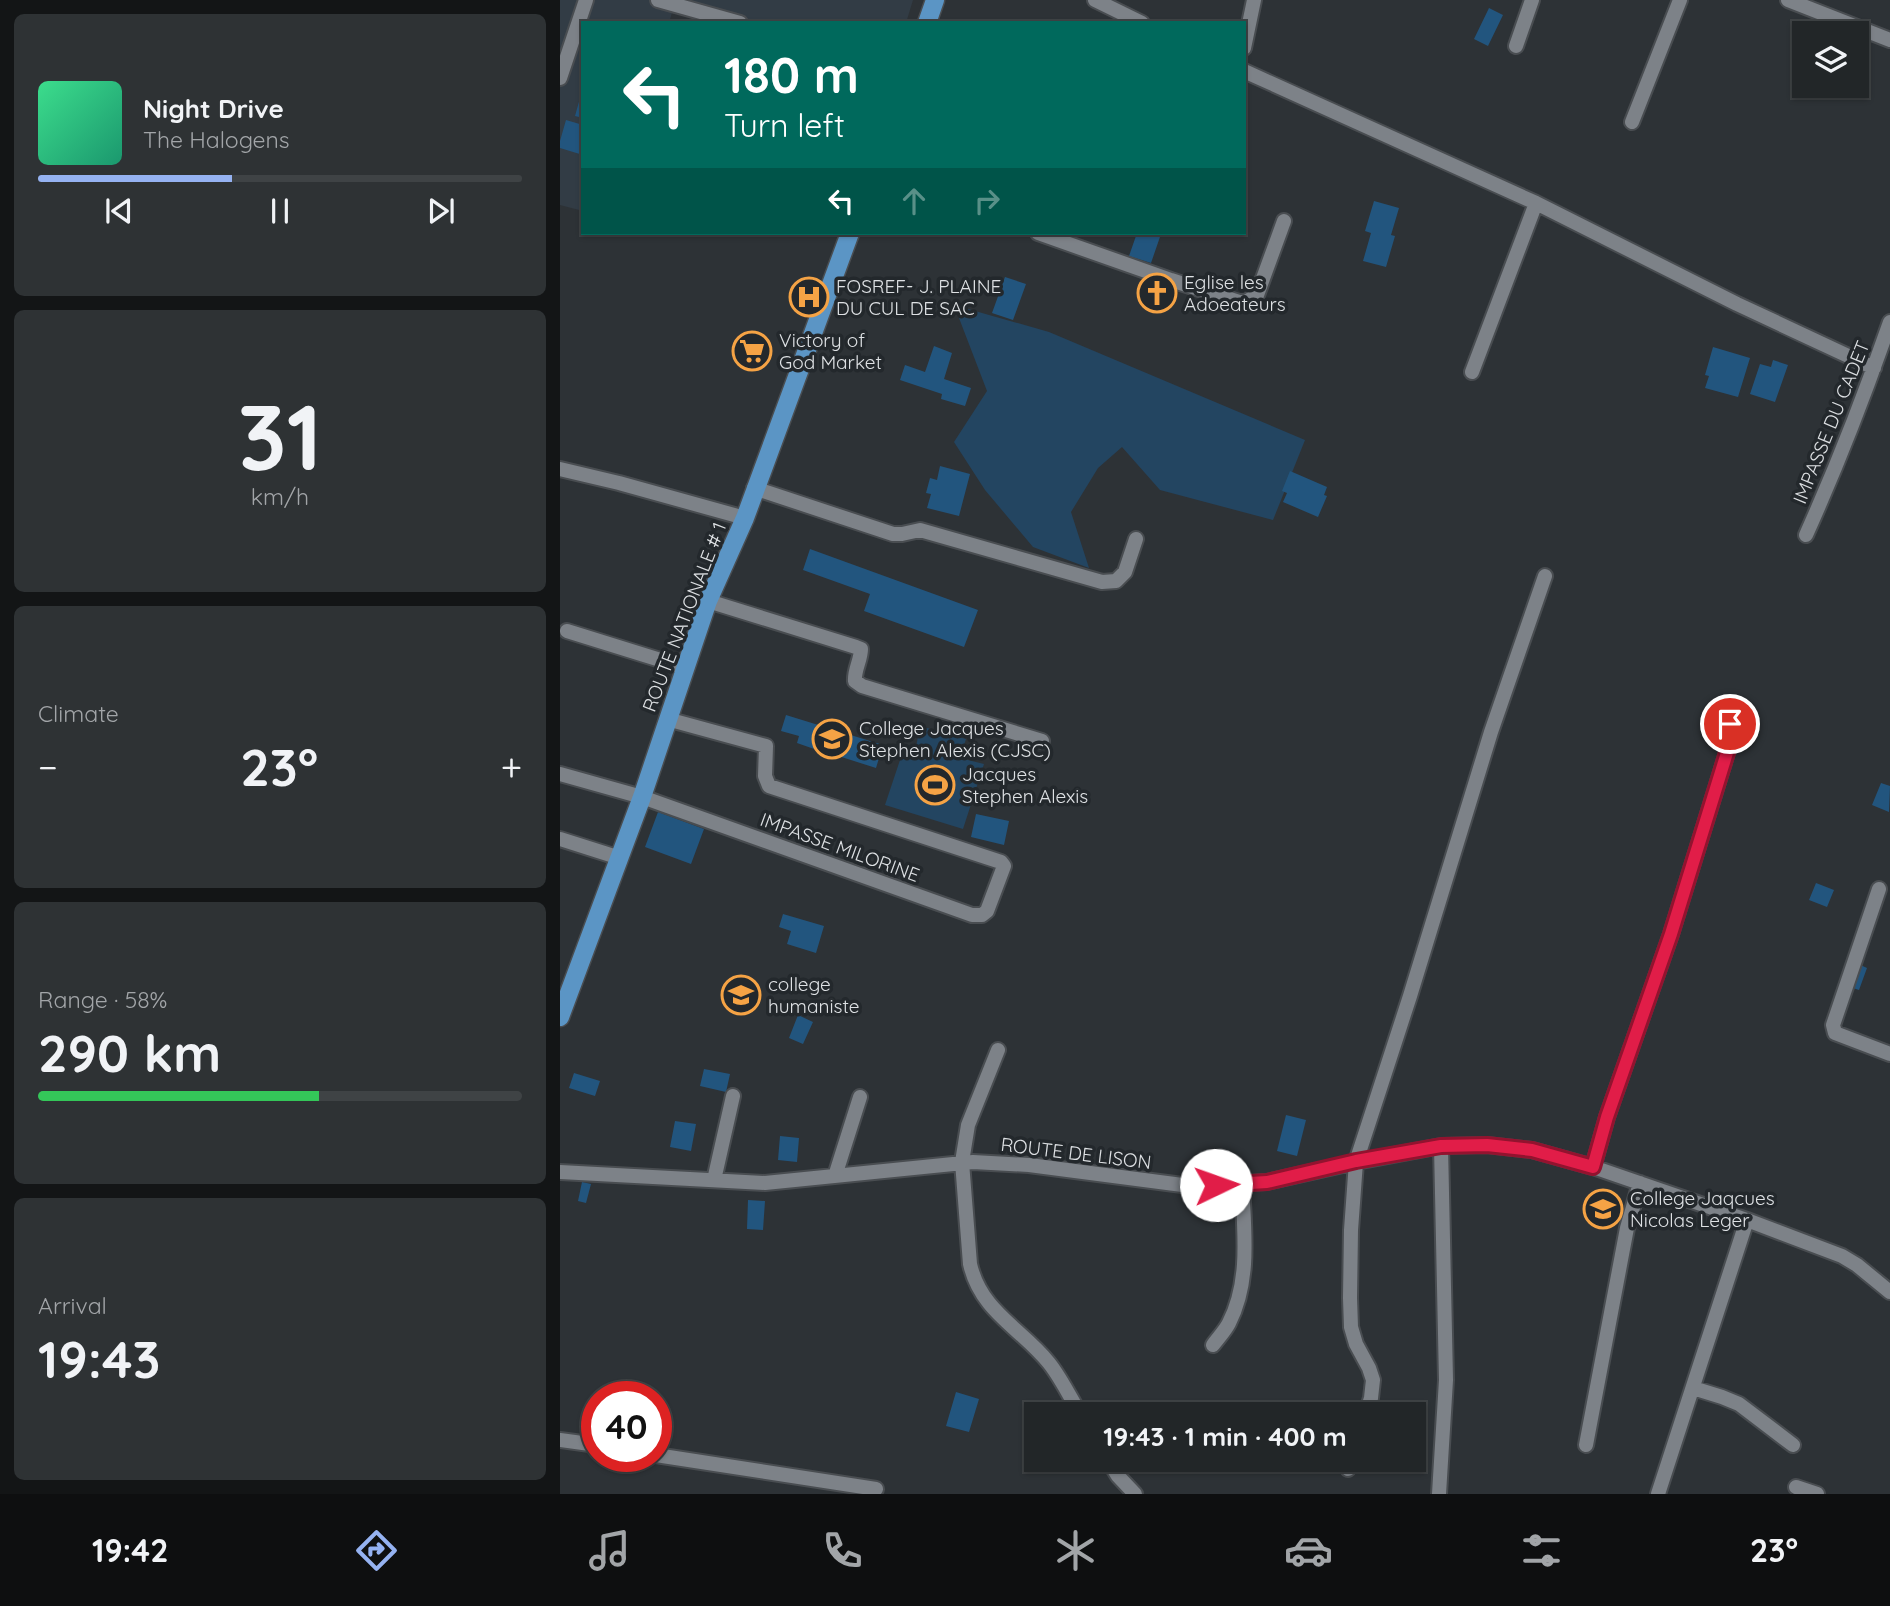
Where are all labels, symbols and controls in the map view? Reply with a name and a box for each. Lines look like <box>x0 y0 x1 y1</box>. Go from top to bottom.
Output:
map controls <box>1792 21 1869 98</box>
button: layers <box>1792 21 1869 98</box>
text: 180 m <box>724 44 859 105</box>
icon: left <box>609 49 700 140</box>
text: Night Drive <box>143 92 284 125</box>
text: Turn left <box>724 105 845 145</box>
text: The Halogens <box>143 125 290 154</box>
icon: left <box>822 182 860 220</box>
icon: ahead <box>895 182 933 220</box>
icon: right <box>968 182 1006 220</box>
icon: previous <box>100 192 138 230</box>
icon: pause <box>261 192 299 230</box>
icon: next <box>422 192 460 230</box>
place label: Eglise les Adoeateurs <box>1184 270 1286 316</box>
church icon: Eglise les Adoeateurs <box>1136 272 1178 314</box>
place label: FOSREF- J. PLAINE DU CUL DE SAC <box>836 274 1001 320</box>
hospital icon: FOSREF- J. PLAINE DU CUL DE SAC <box>788 276 830 318</box>
place label: Victory of God Market <box>779 328 882 374</box>
supermarket icon: Victory of God Market <box>731 330 773 372</box>
street label: IMPASSE DU CADET <box>1787 337 1875 507</box>
text: 31 <box>238 379 322 493</box>
text: km/h <box>251 482 309 511</box>
street label: ROUTE NATIONALE # 1 <box>637 519 731 715</box>
pin <box>1700 694 1760 754</box>
text: Climate <box>38 699 119 728</box>
icon: arrive <box>1711 705 1749 743</box>
place label: College Jacques Stephen Alexis (CJSC) <box>859 716 1051 762</box>
school or university icon: College Jacques Stephen Alexis (CJSC) <box>811 718 853 760</box>
text: 23° <box>240 734 318 799</box>
text: − <box>38 743 58 791</box>
text: + <box>501 743 522 791</box>
place label: Jacques Stephen Alexis <box>962 762 1088 808</box>
sports icon: Jacques Stephen Alexis <box>914 764 956 806</box>
street label: IMPASSE MILORINE <box>757 807 923 887</box>
place label: college humaniste <box>768 972 860 1018</box>
school or university icon: college humaniste <box>720 974 762 1016</box>
text: Range · 58% <box>38 985 167 1014</box>
text: 290 km <box>38 1020 221 1085</box>
street label: ROUTE DE LISON <box>999 1132 1153 1174</box>
position arrow <box>1179 1148 1253 1222</box>
place label: College Jaqcues Nicolas Leger <box>1630 1186 1775 1232</box>
school or university icon: College Jaqcues Nicolas Leger <box>1582 1188 1624 1230</box>
text: Arrival <box>38 1291 107 1320</box>
text: 19:43 <box>38 1326 160 1391</box>
speed limit sign: 40 <box>581 1381 672 1472</box>
text: 19:43 · 1 min · 400 m <box>1103 1420 1347 1453</box>
icon: directions <box>352 1526 401 1575</box>
icon: music <box>585 1526 634 1575</box>
icon: phone <box>818 1526 867 1575</box>
icon: climate <box>1051 1526 1100 1575</box>
icon: car <box>1284 1526 1333 1575</box>
icon: filters <box>1517 1526 1566 1575</box>
text: 19:42 <box>92 1530 168 1570</box>
text: 23° <box>1750 1530 1798 1570</box>

